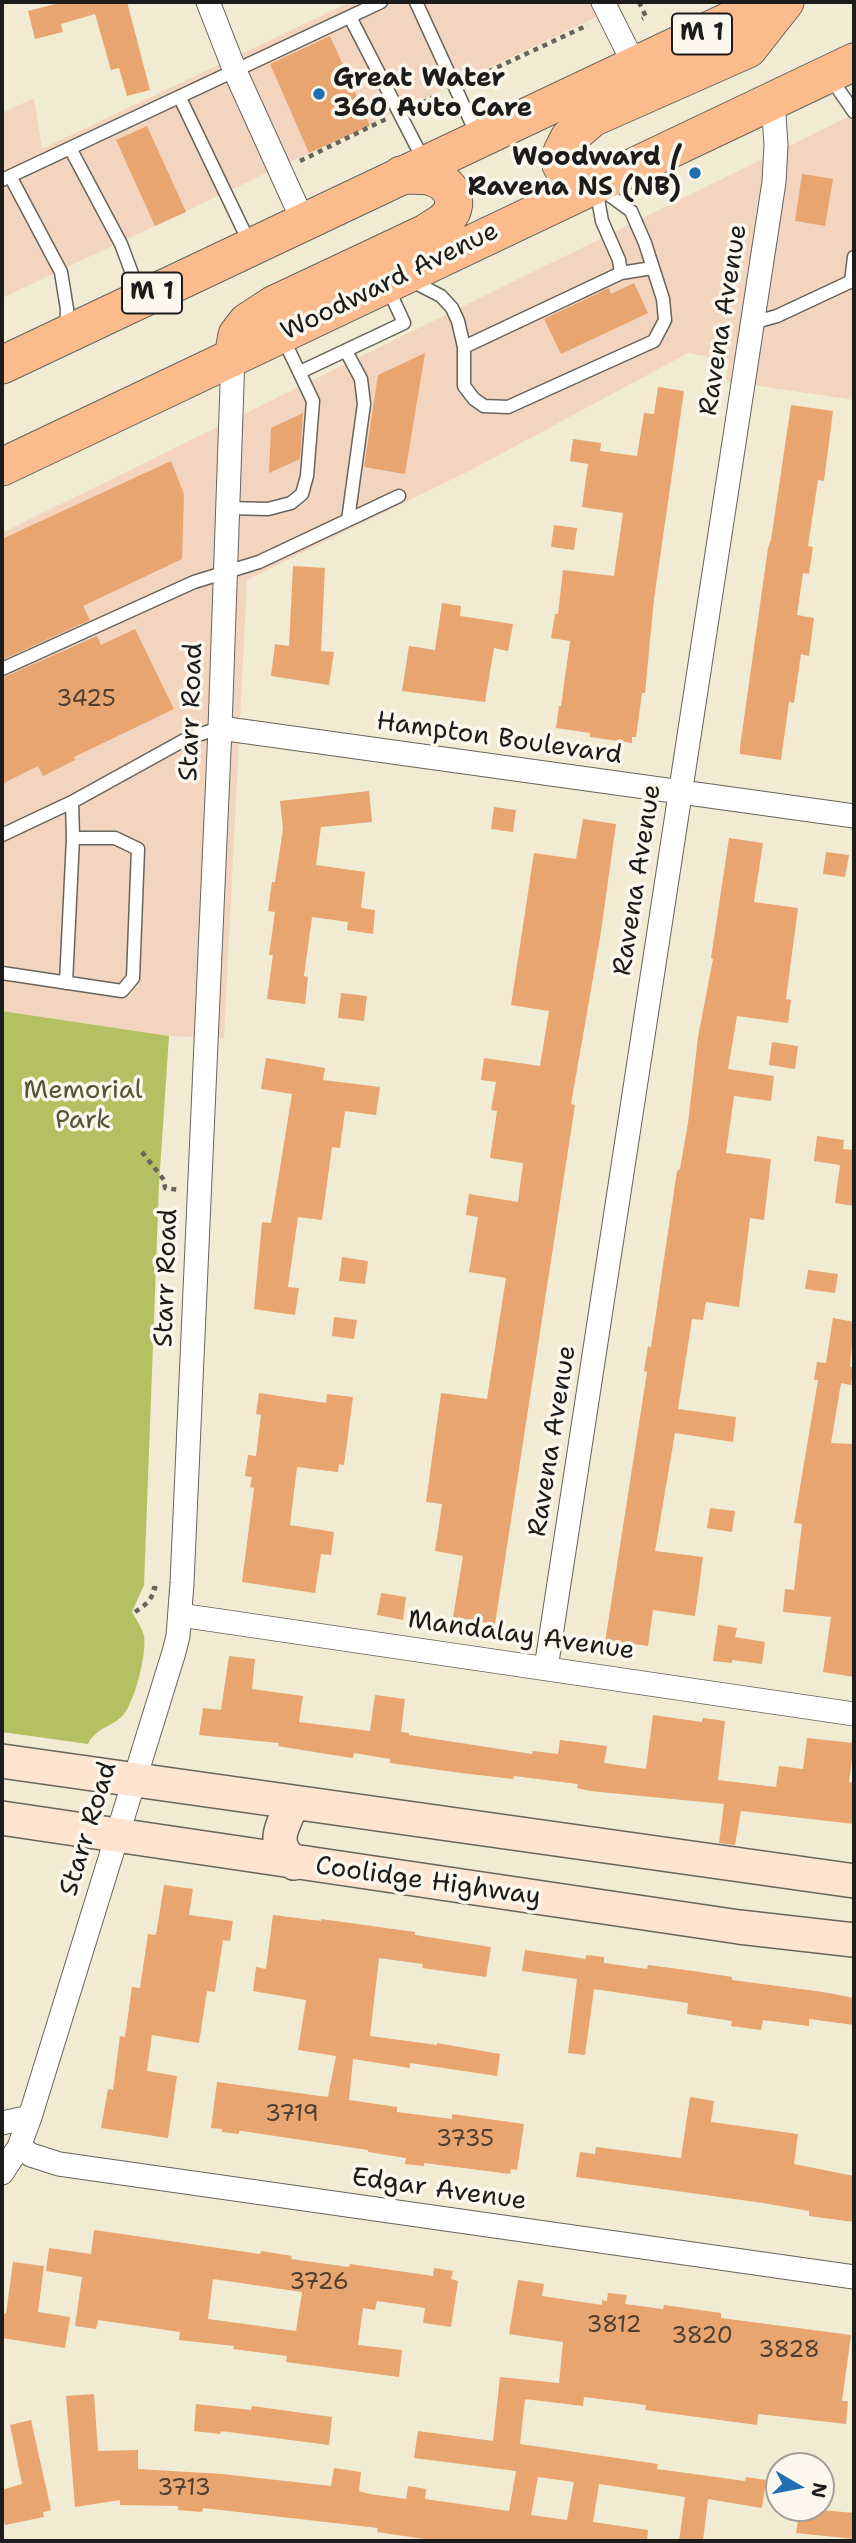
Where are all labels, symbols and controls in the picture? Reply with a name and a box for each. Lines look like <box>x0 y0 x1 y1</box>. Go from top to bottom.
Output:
road number: M 1 <box>672 13 732 54</box>
place label: Great Water 360 Auto Care <box>333 63 532 124</box>
marker: Great Water 360 Auto Care <box>311 86 327 102</box>
place label: Woodward / Ravena NS (NB) <box>468 142 681 204</box>
marker: Woodward / Ravena NS (NB) <box>687 165 703 181</box>
street label: Woodward Avenue <box>276 216 504 348</box>
street label: Ravena Avenue <box>693 222 755 418</box>
road number: M 1 <box>122 272 182 314</box>
street label: Starr Road <box>174 642 210 782</box>
house number: 3425 <box>56 686 116 714</box>
street label: Hampton Boulevard <box>374 706 624 772</box>
street label: Ravena Avenue <box>607 782 669 978</box>
park label: Memorial Park <box>23 1075 143 1136</box>
street label: Starr Road <box>149 1208 185 1348</box>
street label: Ravena Avenue <box>522 1343 584 1539</box>
street label: Mandalay Avenue <box>406 1605 636 1667</box>
street label: Starr Road <box>54 1758 124 1900</box>
street label: Coolidge Highway <box>313 1851 543 1913</box>
house number: 3719 <box>265 2101 319 2129</box>
house number: 3735 <box>436 2126 494 2154</box>
street label: Edgar Avenue <box>350 2162 528 2218</box>
house number: 3726 <box>289 2269 349 2297</box>
house number: 3812 <box>586 2312 642 2340</box>
house number: 3820 <box>671 2323 733 2351</box>
house number: 3828 <box>758 2337 820 2365</box>
north arrow <box>765 2452 835 2522</box>
house number: 3713 <box>157 2475 211 2503</box>
text: N <box>806 2481 833 2500</box>

